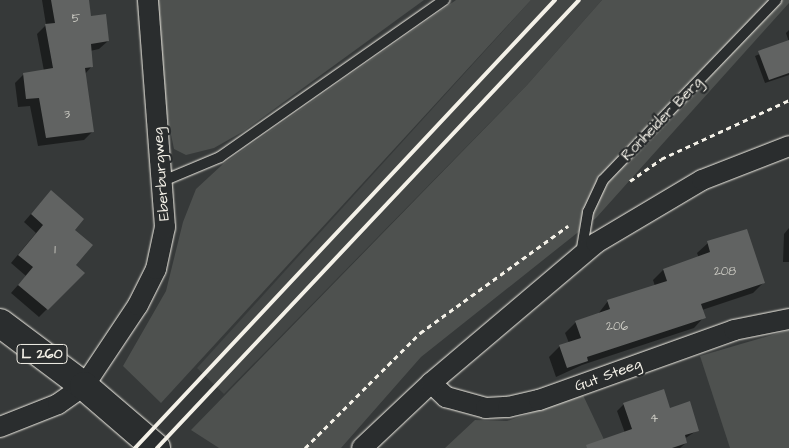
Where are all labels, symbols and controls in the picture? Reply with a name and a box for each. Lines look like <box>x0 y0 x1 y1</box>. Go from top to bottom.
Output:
house number: 5 <box>72 12 80 26</box>
street label: Ronheider Berg <box>618 73 706 165</box>
house number: 3 <box>64 108 70 122</box>
street label: Eberburgweg <box>149 127 173 221</box>
house number: 1 <box>54 243 56 257</box>
house number: 208 <box>714 265 736 279</box>
house number: 206 <box>606 320 628 334</box>
road number: L 260 <box>16 342 68 366</box>
street label: Gut Steeg <box>572 355 644 395</box>
house number: 4 <box>650 412 658 426</box>

